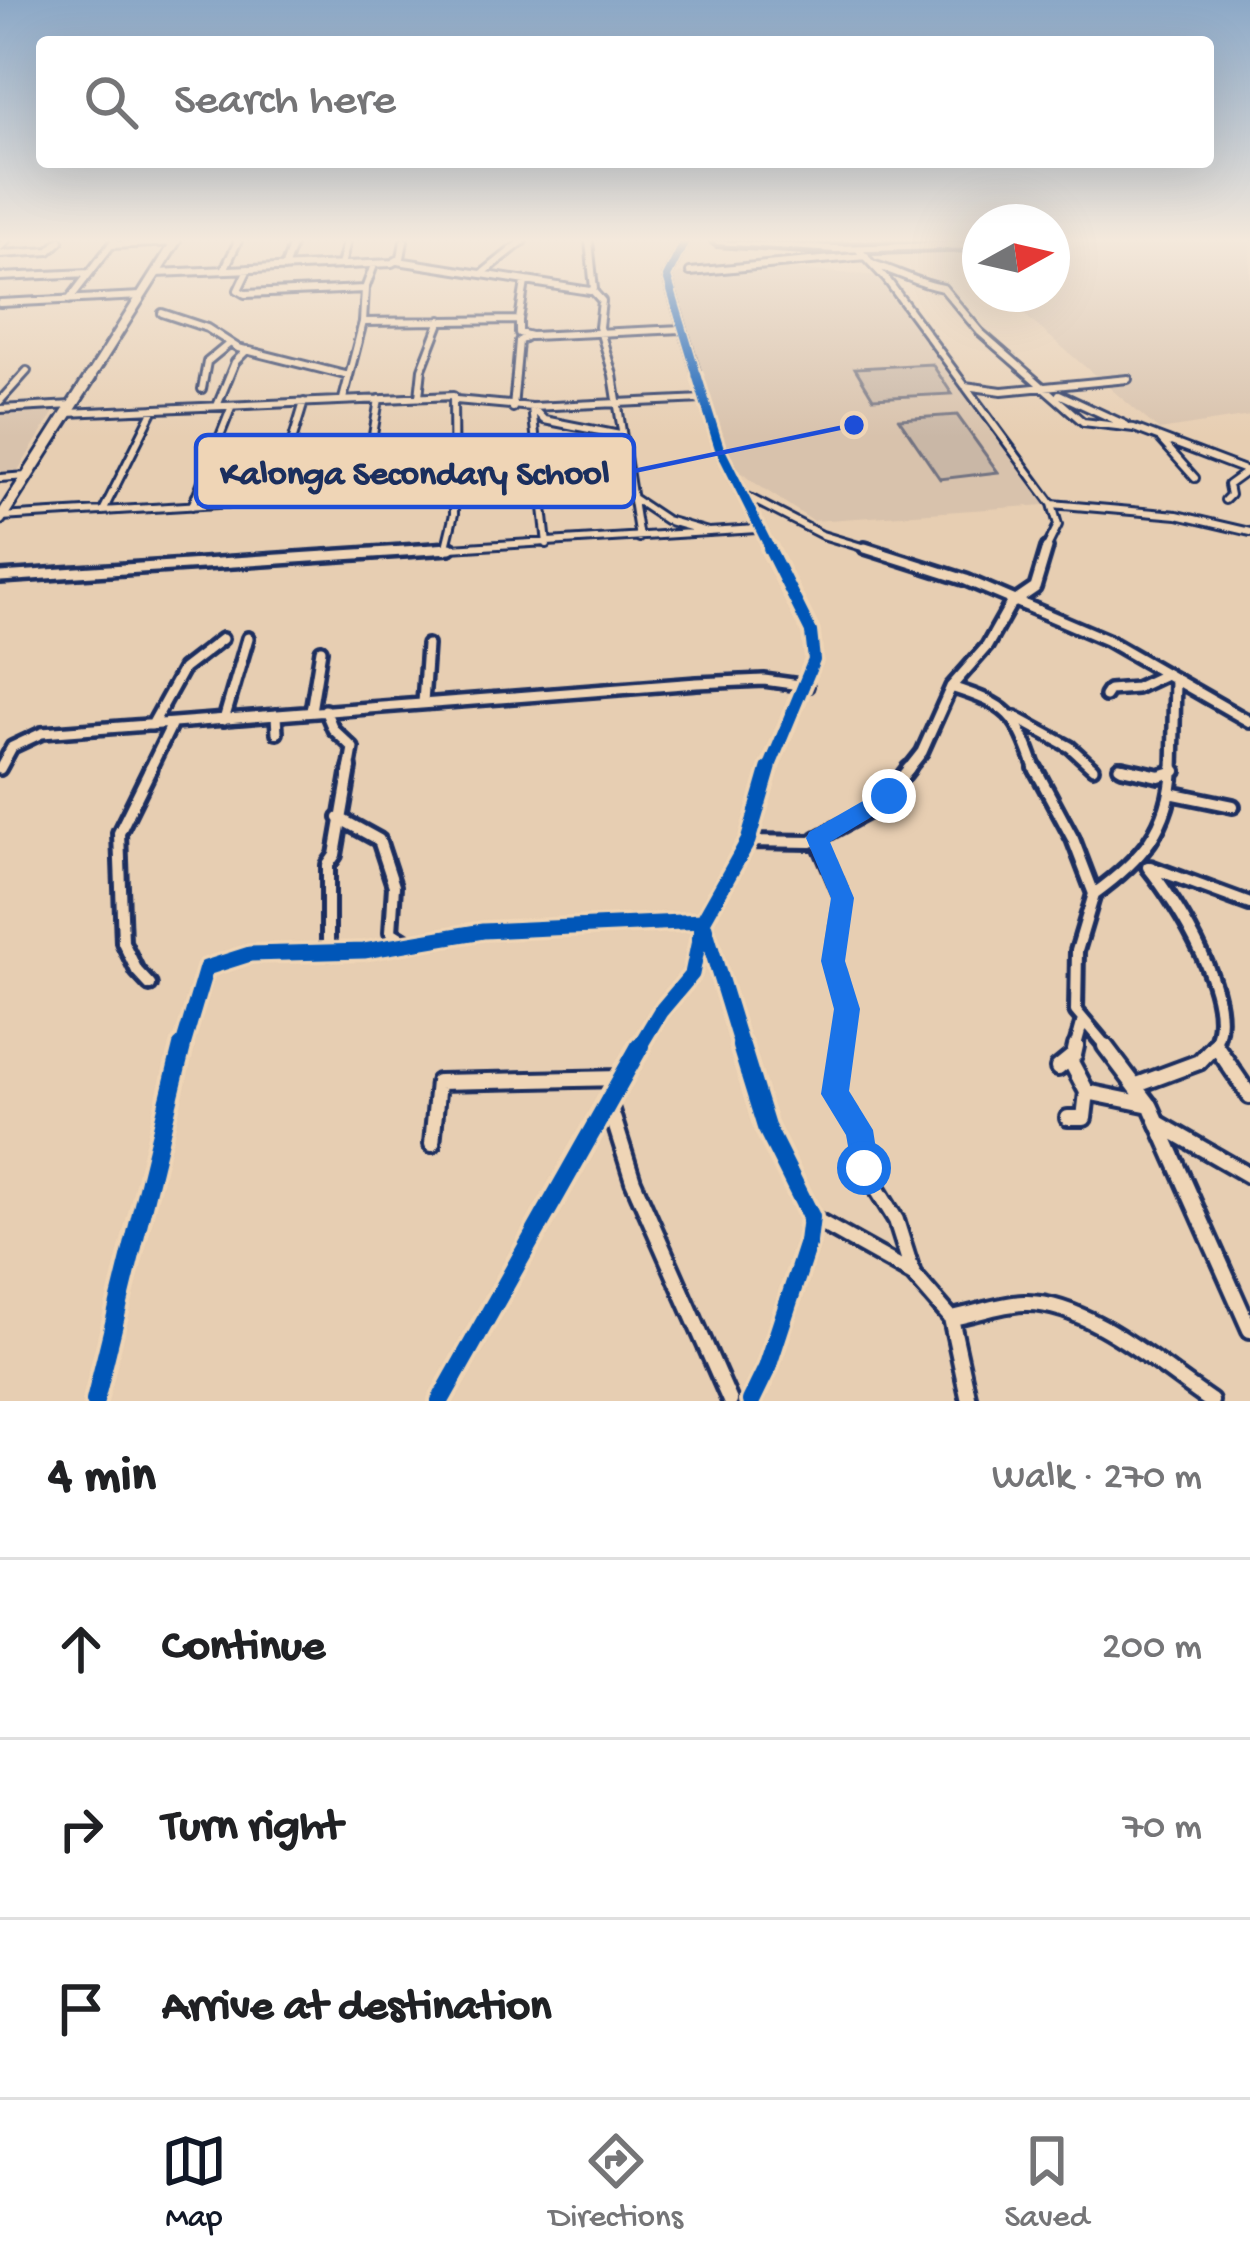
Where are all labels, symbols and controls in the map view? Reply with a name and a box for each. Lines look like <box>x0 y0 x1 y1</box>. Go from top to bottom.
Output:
search box <box>36 36 1214 168</box>
icon: search <box>78 69 144 135</box>
text: Search here <box>174 76 396 129</box>
north arrow <box>962 204 1070 312</box>
callout: Kalonga Secondary School <box>196 435 634 507</box>
text: Kalonga Secondary School <box>219 455 610 498</box>
route end <box>862 769 916 823</box>
route start <box>837 1141 891 1195</box>
text: 4 min <box>48 1449 156 1509</box>
text: Walk · 270 m <box>992 1456 1202 1502</box>
icon: ahead <box>48 1616 114 1682</box>
text: Continue <box>162 1622 325 1675</box>
text: 200 m <box>1102 1626 1202 1672</box>
icon: right <box>48 1796 114 1862</box>
text: Turn right <box>162 1802 342 1855</box>
text: 70 m <box>1123 1806 1202 1852</box>
icon: arrive <box>48 1976 114 2042</box>
text: Arrive at destination <box>162 1982 551 2035</box>
tab: Map <box>161 2128 227 2238</box>
tab: Directions <box>549 2128 683 2238</box>
tab: Saved <box>1005 2128 1089 2238</box>

